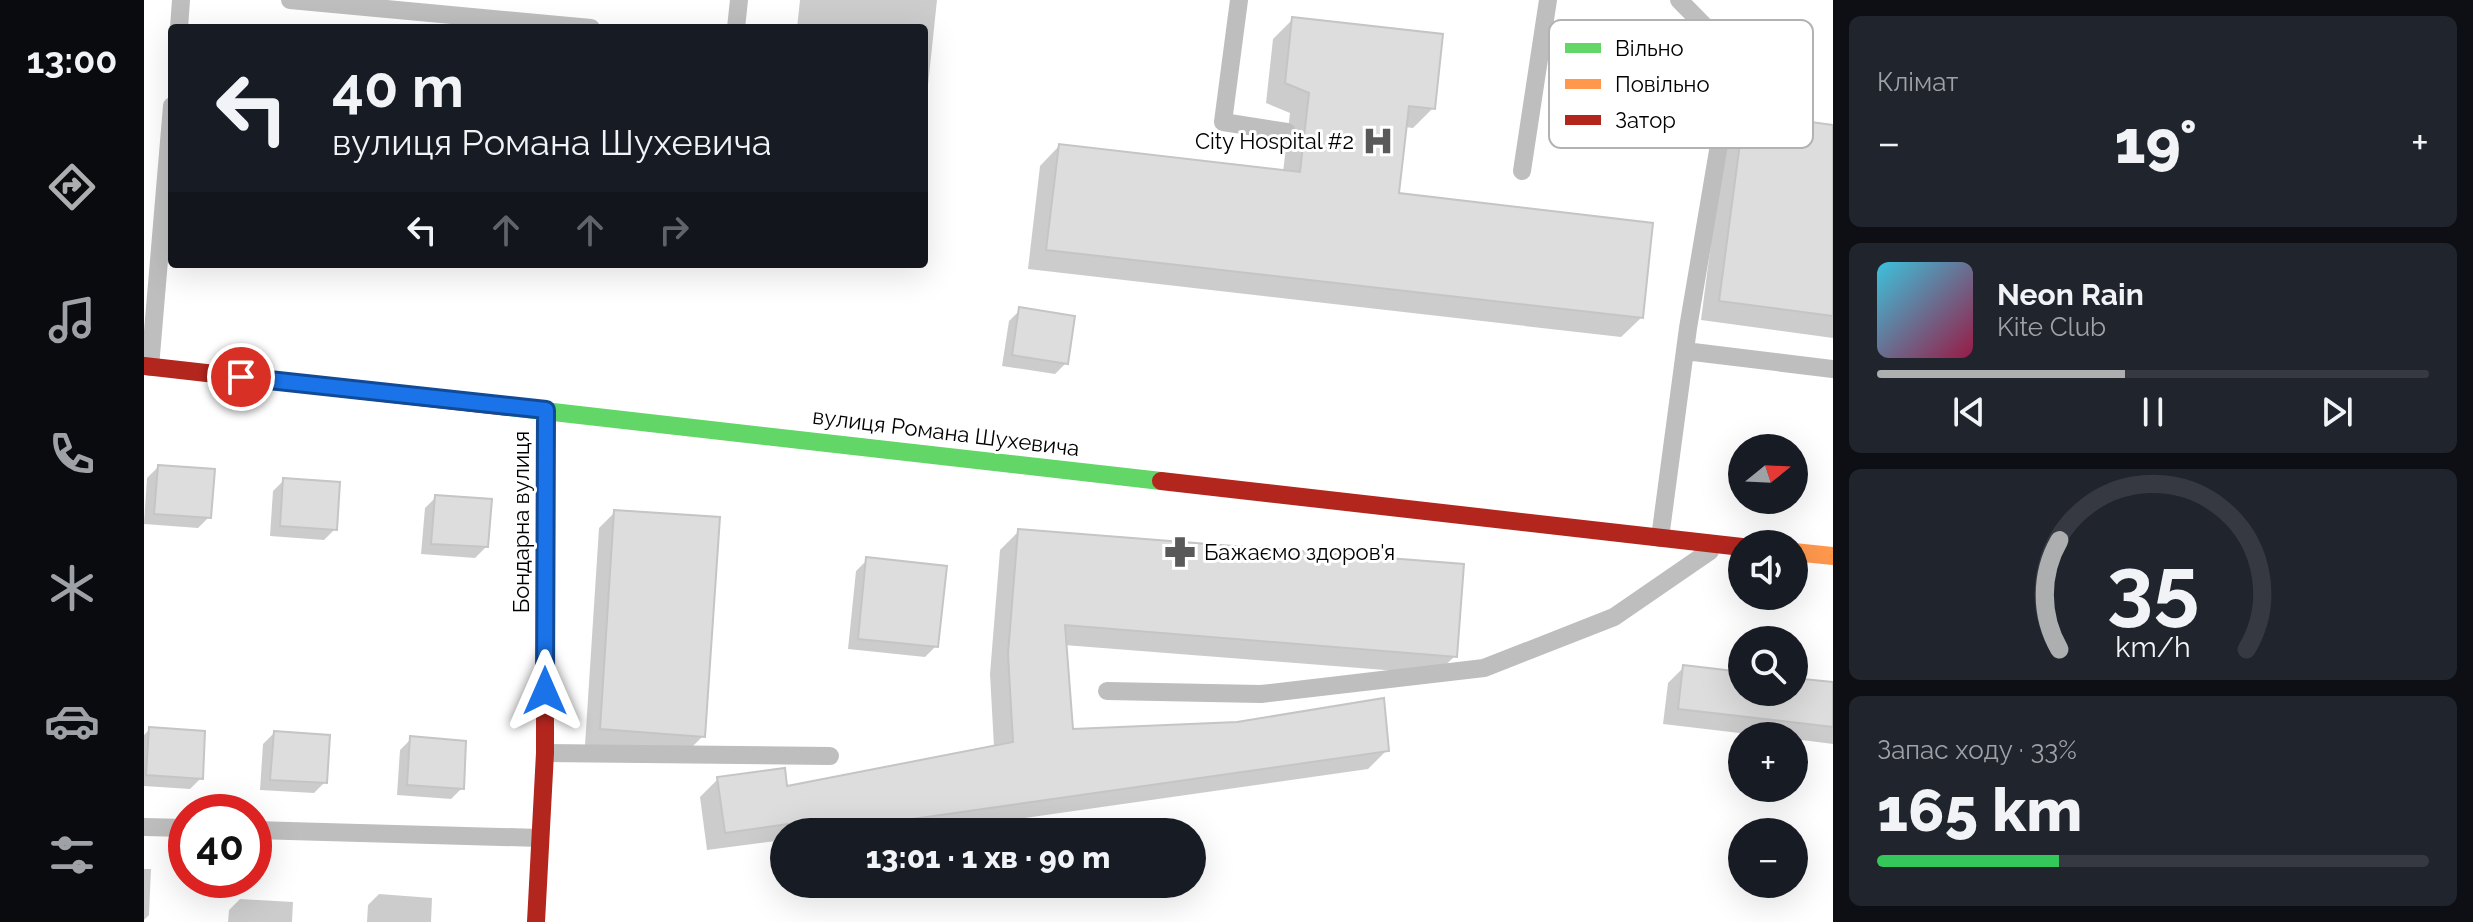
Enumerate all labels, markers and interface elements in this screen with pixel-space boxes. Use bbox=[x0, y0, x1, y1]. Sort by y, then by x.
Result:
legend bbox=[1549, 20, 1813, 148]
text: Вільно bbox=[1615, 35, 1684, 61]
text: 13:00 bbox=[27, 39, 117, 81]
text: 40 m bbox=[332, 54, 464, 120]
icon: left bbox=[200, 56, 304, 160]
text: Клімат bbox=[1877, 67, 1959, 97]
text: Повільно bbox=[1615, 71, 1710, 97]
text: Затор bbox=[1615, 107, 1676, 133]
text: 19° bbox=[2115, 107, 2197, 177]
text: − bbox=[1877, 117, 1901, 168]
text: + bbox=[2411, 117, 2429, 168]
text: вулиця Романа Шухевича bbox=[332, 121, 772, 163]
hospital icon: City Hospital #2 bbox=[1361, 124, 1395, 158]
place label: City Hospital #2 bbox=[1195, 128, 1354, 154]
icon: directions bbox=[44, 159, 100, 215]
icon: left bbox=[400, 208, 444, 252]
icon: ahead bbox=[484, 208, 528, 252]
icon: ahead bbox=[568, 208, 612, 252]
icon: right bbox=[652, 208, 696, 252]
text: Neon Rain bbox=[1997, 277, 2144, 312]
icon: music bbox=[44, 292, 100, 348]
text: Kite Club bbox=[1997, 312, 2106, 342]
pin bbox=[207, 343, 275, 411]
icon: arrive bbox=[219, 355, 263, 399]
icon: previous bbox=[1947, 390, 1991, 434]
icon: pause bbox=[2131, 390, 2175, 434]
icon: next bbox=[2315, 390, 2359, 434]
street label: вулиця Романа Шухевича bbox=[811, 403, 1081, 461]
icon: phone bbox=[44, 426, 100, 482]
street label: Бондарна вулиця bbox=[508, 431, 534, 613]
north arrow bbox=[1728, 434, 1808, 514]
map controls bbox=[1728, 434, 1808, 898]
button: sound bbox=[1728, 530, 1808, 610]
pharmacy icon: Бажаємо здоров'я bbox=[1163, 535, 1197, 569]
text: 35 bbox=[2107, 538, 2199, 635]
place label: Бажаємо здоров'я bbox=[1204, 539, 1395, 565]
icon: climate bbox=[44, 560, 100, 616]
button: search bbox=[1728, 626, 1808, 706]
text: km/h bbox=[2115, 630, 2191, 664]
position arrow bbox=[503, 649, 587, 733]
icon: car bbox=[44, 693, 100, 749]
button: + bbox=[1728, 722, 1808, 802]
text: Запас ходу · 33% bbox=[1877, 735, 2077, 765]
text: 165 km bbox=[1877, 775, 2082, 845]
speed limit sign: 40 bbox=[168, 794, 272, 898]
button: − bbox=[1728, 818, 1808, 898]
icon: filters bbox=[44, 827, 100, 883]
text: 13:01 · 1 хв · 90 m bbox=[866, 840, 1110, 875]

